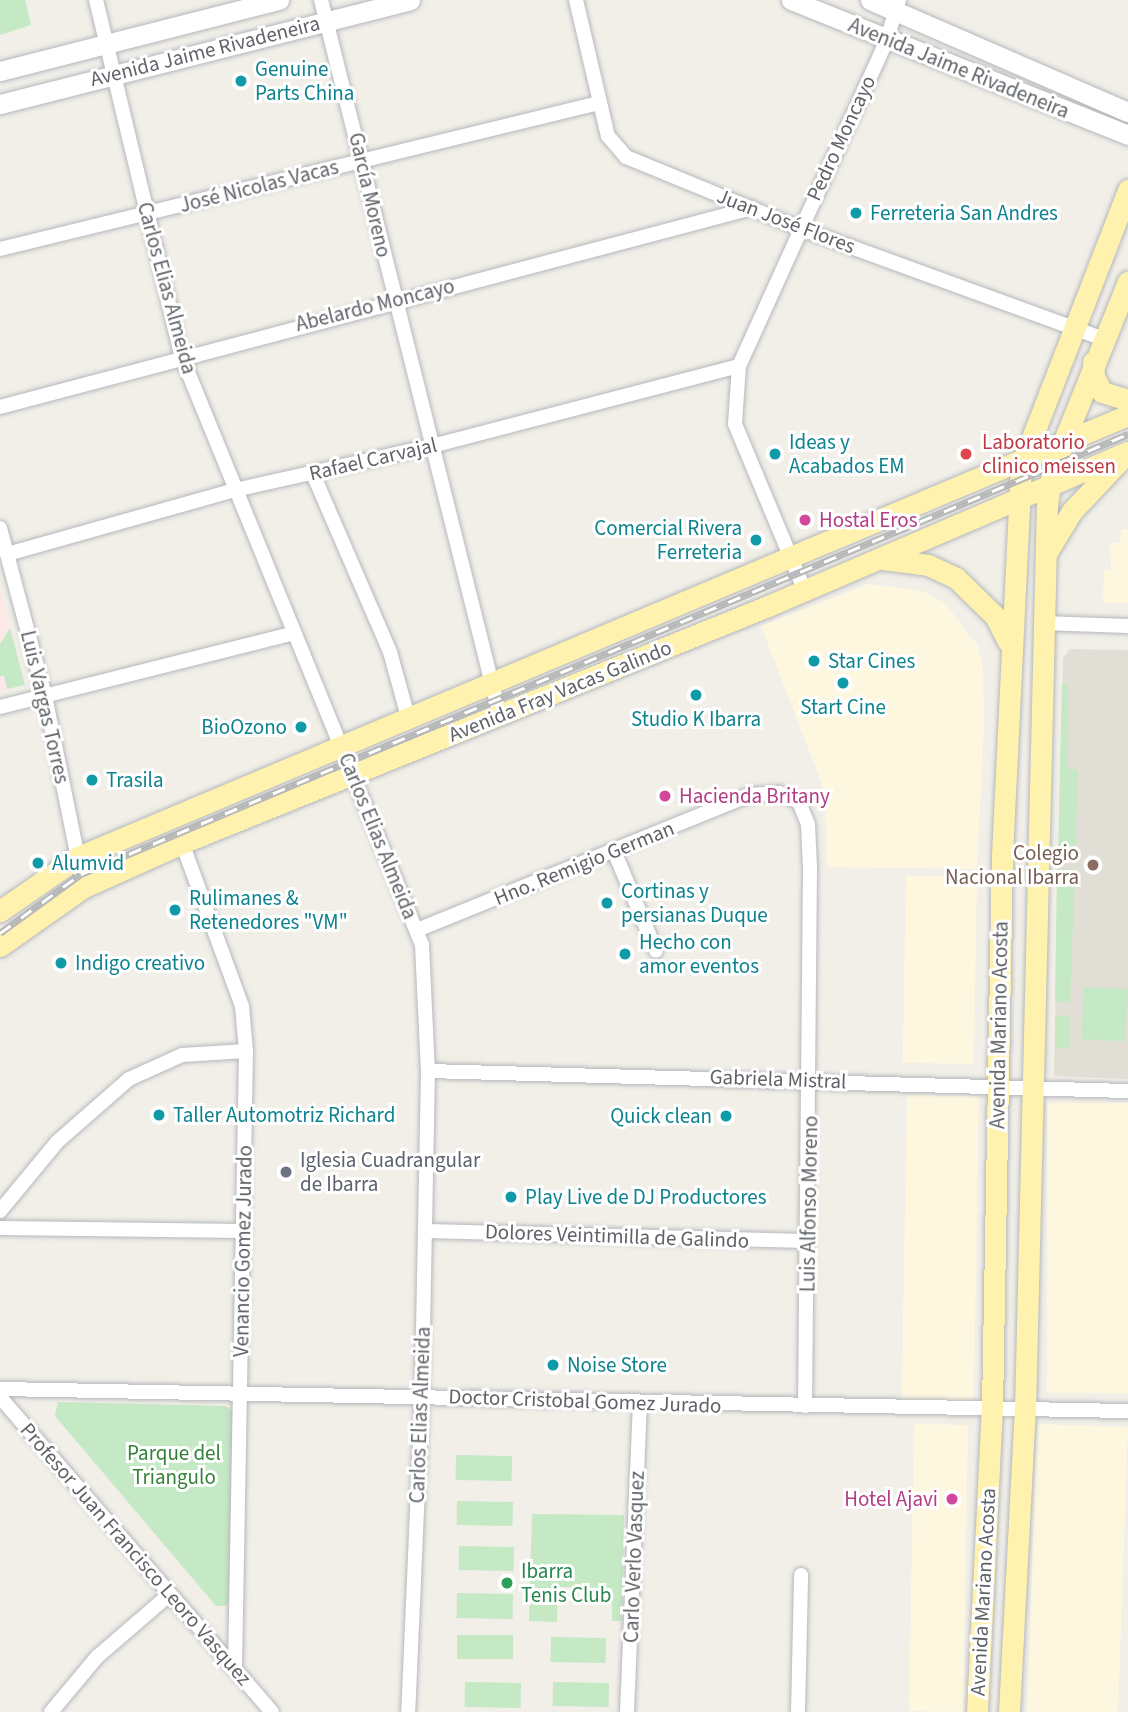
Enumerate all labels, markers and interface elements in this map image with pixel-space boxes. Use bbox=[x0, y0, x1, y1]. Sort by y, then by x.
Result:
street label: Avenida Jaime Rivadeneira bbox=[87, 10, 323, 92]
street label: Avenida Jaime Rivadeneira bbox=[845, 12, 1073, 124]
place label: Genuine Parts China bbox=[255, 56, 354, 106]
street label: Pedro Moncayo bbox=[801, 71, 881, 205]
marker: Genuine Parts China bbox=[233, 73, 249, 89]
street label: García Moreno bbox=[343, 130, 397, 260]
street label: José Nicolas Vacas bbox=[177, 154, 341, 218]
street label: Juan José Flores bbox=[713, 183, 859, 259]
street label: Carlos Elias Almeida bbox=[132, 199, 202, 377]
place label: Ferreteria San Andres bbox=[870, 200, 1058, 226]
marker: Ferreteria San Andres bbox=[848, 205, 864, 221]
street label: Abelardo Moncayo bbox=[293, 273, 457, 337]
place label: Ideas y Acabados EM bbox=[789, 429, 905, 479]
place label: Laboratorio clinico meissen bbox=[982, 429, 1116, 479]
street label: Rafael Carvajal bbox=[307, 432, 439, 486]
marker: Laboratorio clinico meissen bbox=[956, 444, 976, 464]
marker: Ideas y Acabados EM bbox=[767, 446, 783, 462]
place label: Hostal Eros bbox=[819, 507, 917, 533]
marker: Hostal Eros bbox=[797, 512, 813, 528]
place label: Comercial Rivera Ferreteria bbox=[594, 515, 742, 565]
marker: Comercial Rivera Ferreteria bbox=[748, 532, 764, 548]
street label: Luis Vargas Torres bbox=[15, 628, 75, 786]
street label: Avenida Fray Vacas Galindo bbox=[445, 635, 675, 747]
place label: Star Cines bbox=[828, 648, 915, 674]
marker: Star Cines bbox=[806, 653, 822, 669]
marker: Start Cine bbox=[835, 675, 851, 691]
marker: Studio K Ibarra bbox=[688, 687, 704, 703]
place label: Start Cine bbox=[800, 694, 886, 720]
place label: Studio K Ibarra bbox=[631, 706, 761, 732]
place label: BioOzono bbox=[201, 714, 287, 740]
marker: BioOzono bbox=[293, 719, 309, 735]
street label: Carlos Elias Almeida bbox=[333, 749, 423, 923]
place label: Trasila bbox=[106, 767, 164, 793]
marker: Trasila bbox=[84, 772, 100, 788]
place label: Hacienda Britany bbox=[679, 783, 830, 809]
marker: Hacienda Britany bbox=[657, 788, 673, 804]
street label: Hno. Remigio German bbox=[490, 815, 678, 911]
place label: Colegio Nacional Ibarra bbox=[945, 840, 1079, 890]
place label: Alumvid bbox=[52, 850, 124, 876]
marker: Alumvid bbox=[30, 855, 46, 871]
marker: Colegio Nacional Ibarra bbox=[1085, 857, 1101, 873]
place label: Cortinas y persianas Duque bbox=[621, 878, 768, 928]
place label: Rulimanes & Retenedores "VM" bbox=[189, 885, 348, 935]
marker: Cortinas y persianas Duque bbox=[599, 895, 615, 911]
marker: Rulimanes & Retenedores "VM" bbox=[167, 902, 183, 918]
street label: Avenida Mariano Acosta bbox=[985, 921, 1013, 1129]
place label: Hecho con amor eventos bbox=[639, 929, 759, 979]
marker: Hecho con amor eventos bbox=[617, 946, 633, 962]
place label: Indigo creativo bbox=[75, 950, 205, 976]
marker: Indigo creativo bbox=[53, 955, 69, 971]
street label: Gabriela Mistral bbox=[709, 1064, 847, 1094]
place label: Taller Automotriz Richard bbox=[173, 1102, 395, 1128]
place label: Quick clean bbox=[610, 1103, 712, 1129]
marker: Taller Automotriz Richard bbox=[151, 1107, 167, 1123]
marker: Quick clean bbox=[718, 1108, 734, 1124]
street label: Luis Alfonso Moreno bbox=[795, 1116, 823, 1292]
street label: Venancio Gomez Jurado bbox=[229, 1145, 257, 1357]
place label: Iglesia Cuadrangular de Ibarra bbox=[300, 1147, 480, 1197]
marker: Iglesia Cuadrangular de Ibarra bbox=[278, 1164, 294, 1180]
place label: Play Live de DJ Productores bbox=[525, 1184, 766, 1210]
marker: Play Live de DJ Productores bbox=[503, 1189, 519, 1205]
street label: Dolores Veintimilla de Galindo bbox=[484, 1219, 750, 1253]
street label: Carlos Elias Almeida bbox=[404, 1326, 436, 1504]
place label: Noise Store bbox=[567, 1352, 667, 1378]
marker: Noise Store bbox=[545, 1357, 561, 1373]
street label: Doctor Cristobal Gomez Jurado bbox=[448, 1384, 722, 1418]
street label: Profesor Juan Francisco Leoro Vasquez bbox=[15, 1418, 257, 1690]
park label: Parque del Triangulo bbox=[127, 1440, 221, 1490]
street label: Carlo Verlo Vasquez bbox=[618, 1471, 650, 1643]
place label: Hotel Ajavi bbox=[844, 1486, 938, 1512]
street label: Avenida Mariano Acosta bbox=[965, 1488, 1001, 1696]
marker: Hotel Ajavi bbox=[944, 1491, 960, 1507]
place label: Ibarra Tenis Club bbox=[521, 1558, 611, 1608]
marker: Ibarra Tenis Club bbox=[499, 1575, 515, 1591]

